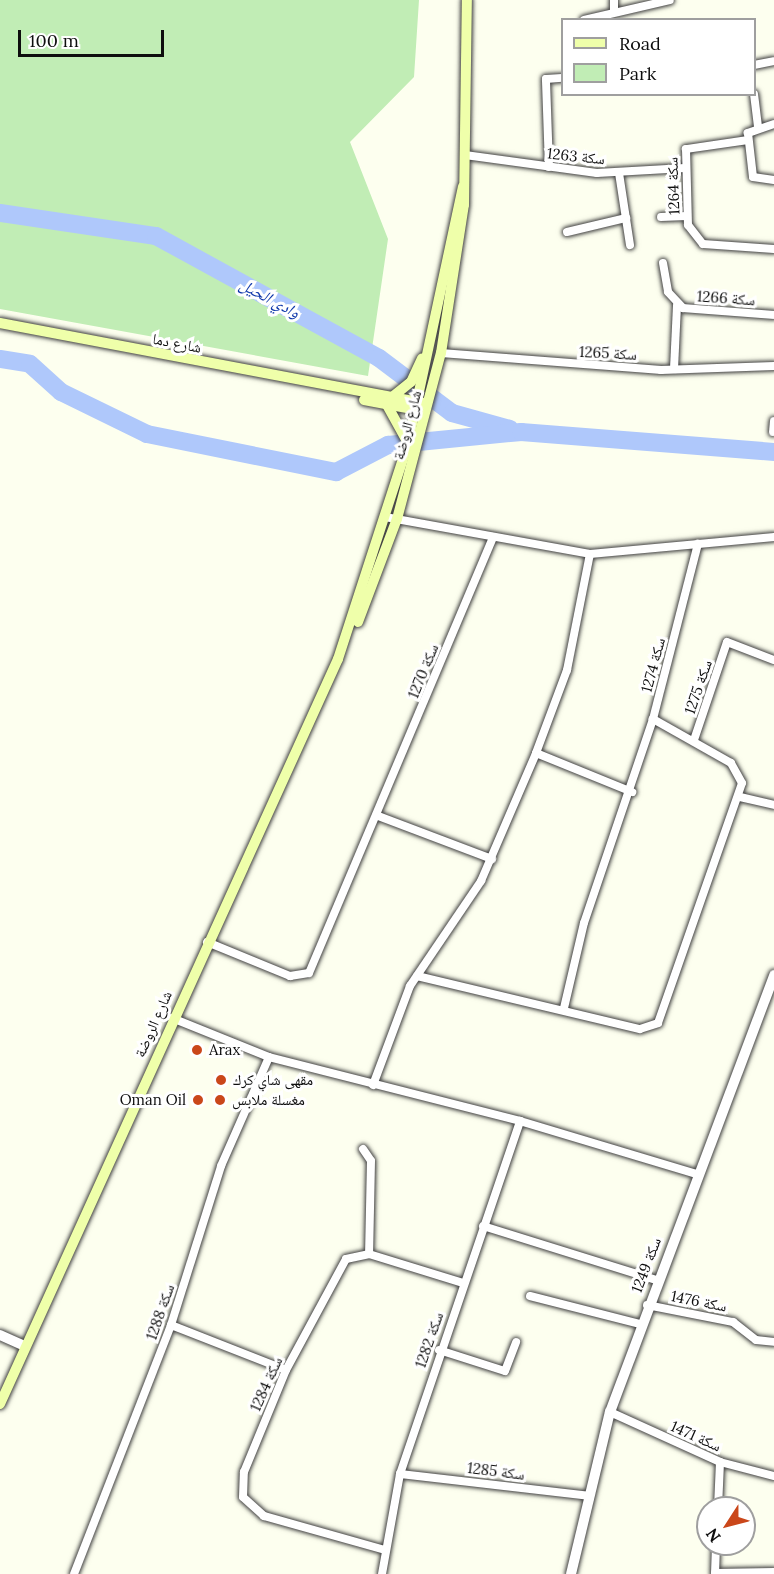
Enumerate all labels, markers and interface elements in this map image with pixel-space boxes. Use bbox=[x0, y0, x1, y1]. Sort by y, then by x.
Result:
scale bar bbox=[21, 18, 166, 56]
legend bbox=[561, 18, 756, 96]
text: 100 m bbox=[29, 29, 79, 52]
text: Road bbox=[619, 32, 661, 55]
text: Park bbox=[619, 62, 656, 85]
street label: سكة 1263 bbox=[546, 144, 606, 168]
street label: سكة 1264 bbox=[663, 157, 683, 215]
water label: وادي الحيل bbox=[237, 274, 303, 322]
street label: سكة 1266 bbox=[696, 287, 756, 309]
street label: شارع دما bbox=[151, 329, 203, 357]
street label: سكة 1265 bbox=[579, 342, 637, 364]
street label: شارع الروضة bbox=[389, 388, 425, 462]
street label: سكة 1274 bbox=[637, 636, 669, 694]
street label: سكة 1270 bbox=[404, 641, 442, 701]
street label: سكة 1275 bbox=[680, 658, 716, 716]
street label: شارع الروضة bbox=[130, 988, 176, 1060]
place label: Arax bbox=[209, 1041, 240, 1059]
marker: Arax bbox=[190, 1043, 204, 1057]
place label: مقهى شاي كرك bbox=[233, 1071, 313, 1089]
marker: مقهى شاي كرك bbox=[214, 1073, 228, 1087]
place label: Oman Oil bbox=[120, 1091, 186, 1109]
place label: مغسلة ملابس bbox=[232, 1091, 305, 1109]
marker: Oman Oil bbox=[191, 1093, 205, 1107]
marker: مغسلة ملابس bbox=[213, 1093, 227, 1107]
street label: سكة 1249 bbox=[627, 1235, 665, 1295]
street label: سكة 1288 bbox=[142, 1282, 178, 1342]
street label: سكة 1476 bbox=[669, 1287, 729, 1315]
street label: سكة 1282 bbox=[411, 1310, 447, 1370]
street label: سكة 1284 bbox=[246, 1354, 286, 1414]
street label: سكة 1471 bbox=[668, 1417, 724, 1455]
street label: سكة 1285 bbox=[466, 1459, 526, 1483]
north arrow bbox=[696, 1496, 756, 1556]
text: N bbox=[701, 1525, 725, 1546]

